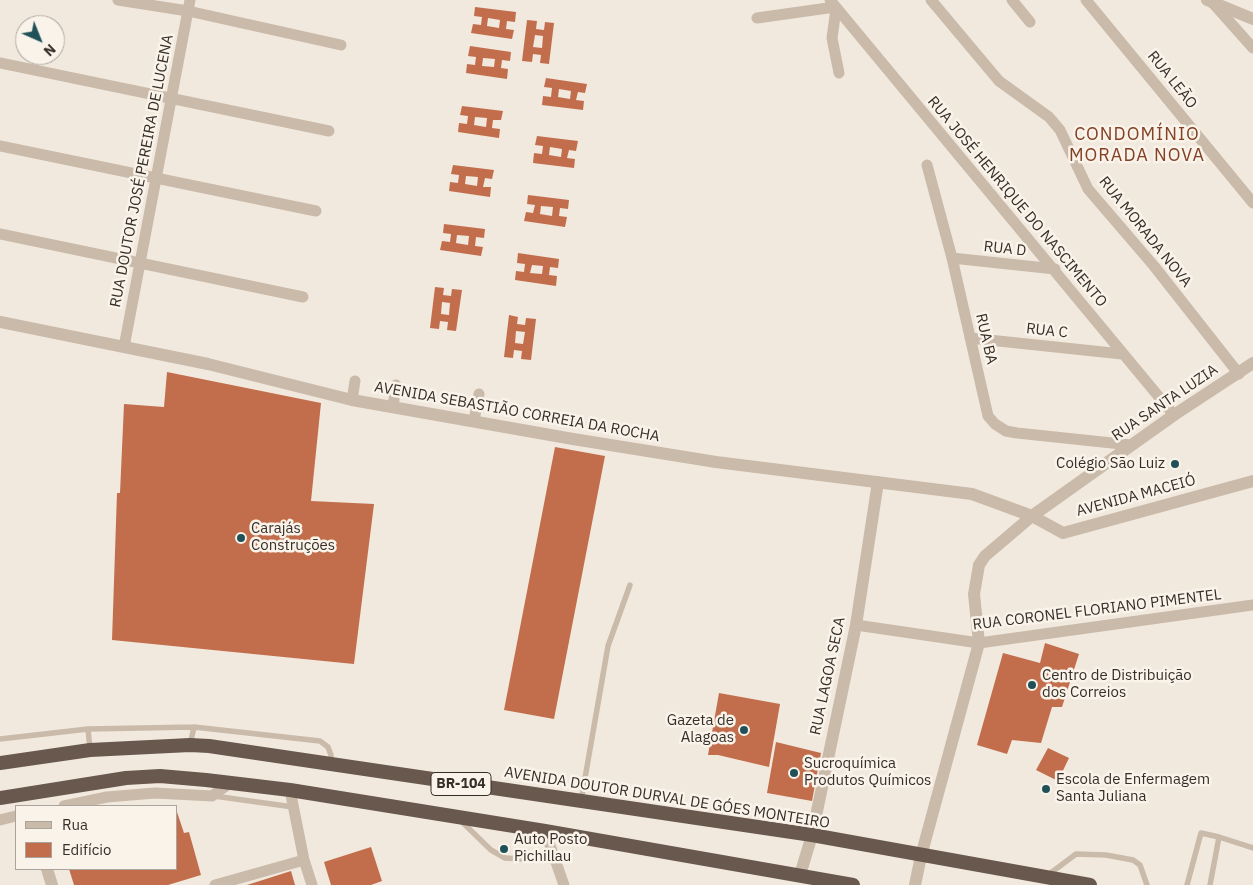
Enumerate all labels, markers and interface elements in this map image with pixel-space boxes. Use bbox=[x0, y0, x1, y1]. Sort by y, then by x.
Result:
north arrow bbox=[15, 15, 65, 65]
street label: RUA DOUTOR JOSÉ PEREIRA DE LUCENA bbox=[107, 33, 177, 309]
text: N bbox=[40, 40, 60, 60]
street label: RUA LEÃO bbox=[1143, 48, 1201, 112]
street label: RUA JOSÉ HENRIQUE DO NASCIMENTO bbox=[924, 93, 1110, 311]
district label: CONDOMÍNIO MORADA NOVA bbox=[1068, 124, 1206, 166]
street label: RUA MORADA NOVA bbox=[1095, 173, 1195, 291]
street label: RUA D bbox=[983, 238, 1027, 260]
street label: RUA BA bbox=[971, 312, 1001, 366]
street label: RUA C bbox=[1025, 320, 1069, 342]
street label: RUA SANTA LUZIA bbox=[1109, 361, 1221, 445]
street label: AVENIDA SEBASTIÃO CORREIA DA ROCHA bbox=[373, 378, 661, 446]
place label: Colégio São Luiz bbox=[1056, 455, 1165, 473]
marker: Colégio São Luiz bbox=[1169, 458, 1181, 470]
street label: AVENIDA MACEIÓ bbox=[1074, 471, 1198, 521]
place label: Carajás Construções bbox=[251, 520, 335, 555]
marker: Carajás Construções bbox=[235, 532, 247, 544]
street label: RUA CORONEL FLORIANO PIMENTEL bbox=[972, 586, 1222, 634]
street label: RUA LAGOA SECA bbox=[807, 615, 849, 737]
place label: Centro de Distribuição dos Correios bbox=[1042, 667, 1192, 702]
marker: Centro de Distribuição dos Correios bbox=[1026, 679, 1038, 691]
place label: Gazeta de Alagoas bbox=[667, 712, 734, 747]
marker: Gazeta de Alagoas bbox=[738, 724, 750, 736]
place label: Sucroquímica Produtos Químicos bbox=[804, 755, 931, 790]
street label: AVENIDA DOUTOR DURVAL DE GÓES MONTEIRO bbox=[503, 763, 831, 833]
marker: Sucroquímica Produtos Químicos bbox=[788, 767, 800, 779]
place label: Escola de Enfermagem Santa Juliana bbox=[1056, 771, 1210, 806]
road number: BR-104 bbox=[431, 772, 491, 796]
marker: Escola de Enfermagem Santa Juliana bbox=[1040, 783, 1052, 795]
legend bbox=[15, 805, 178, 870]
text: Rua bbox=[62, 815, 88, 834]
place label: Auto Posto Pichillau bbox=[514, 831, 587, 866]
text: Edifício bbox=[62, 840, 111, 859]
marker: Auto Posto Pichillau bbox=[498, 843, 510, 855]

